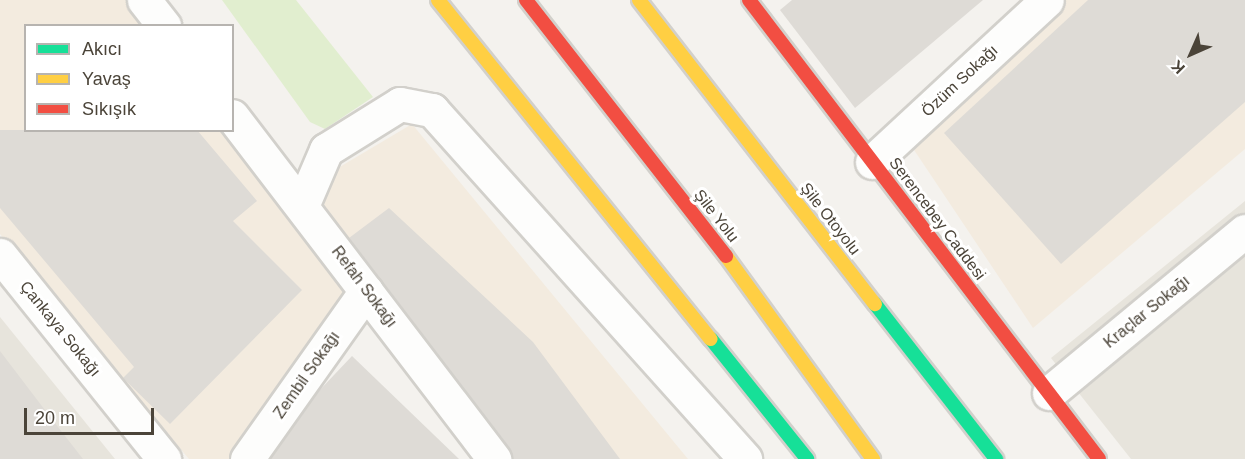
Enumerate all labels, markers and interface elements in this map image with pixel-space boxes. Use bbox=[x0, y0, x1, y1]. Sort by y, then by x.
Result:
legend bbox=[24, 24, 234, 132]
north arrow bbox=[1161, 24, 1221, 84]
text: Akıcı bbox=[82, 39, 122, 59]
street label: Özüm Sokağı bbox=[918, 41, 1002, 121]
text: K bbox=[1168, 57, 1188, 77]
text: Yavaş bbox=[82, 69, 131, 89]
text: Sıkışık bbox=[82, 99, 136, 119]
street label: Serencebey Caddesi bbox=[885, 154, 989, 284]
street label: Şile Otoyolu bbox=[796, 179, 864, 259]
street label: Şile Yolu bbox=[689, 186, 743, 246]
street label: Refah Sokağı bbox=[327, 243, 401, 331]
street label: Kraçlar Sokağı bbox=[1100, 272, 1194, 352]
street label: Çankaya Sokağı bbox=[16, 277, 104, 381]
street label: Zembil Sokağı bbox=[270, 328, 344, 422]
scale bar bbox=[27, 396, 158, 434]
text: 20 m bbox=[35, 408, 75, 428]

